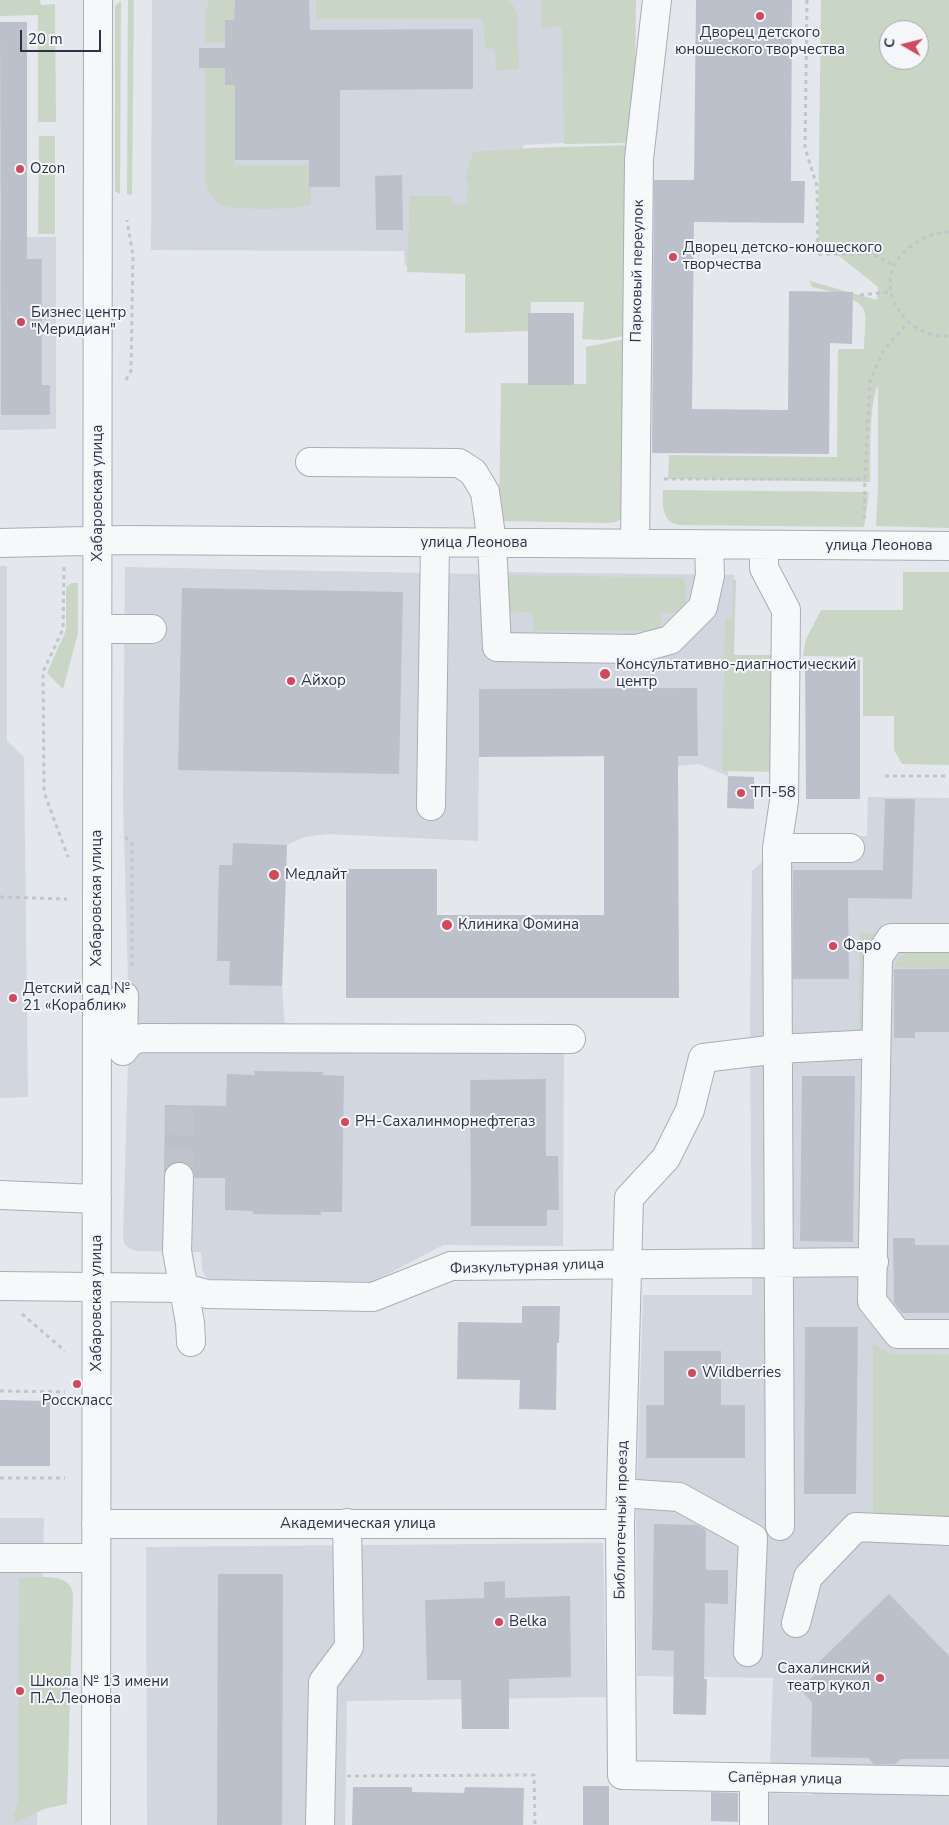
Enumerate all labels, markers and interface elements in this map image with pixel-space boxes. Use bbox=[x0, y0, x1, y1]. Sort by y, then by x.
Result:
marker: Дворец детского юношеского творчества bbox=[754, 10, 766, 22]
scale bar bbox=[22, 20, 104, 52]
north arrow bbox=[879, 20, 929, 70]
place label: Дворец детского юношеского творчества bbox=[675, 24, 845, 59]
text: 20 m bbox=[28, 29, 63, 49]
text: С bbox=[880, 37, 900, 49]
place label: Ozon bbox=[30, 160, 65, 178]
marker: Ozon bbox=[14, 163, 26, 175]
street label: Парковый переулок bbox=[628, 200, 648, 342]
place label: Дворец детско-юношеского творчества bbox=[683, 239, 882, 274]
marker: Дворец детско-юношеского творчества bbox=[667, 251, 679, 263]
place label: Бизнес центр "Меридиан" bbox=[31, 304, 126, 339]
marker: Бизнес центр "Меридиан" bbox=[15, 316, 27, 328]
street label: Хабаровская улица bbox=[89, 425, 107, 561]
street label: улица Леонова bbox=[420, 534, 528, 552]
street label: улица Леонова bbox=[825, 537, 933, 555]
place label: Консультативно-диагностический центр bbox=[616, 656, 856, 691]
marker: Консультативно-диагностический центр bbox=[598, 667, 612, 681]
place label: Айхор bbox=[301, 672, 346, 690]
marker: Айхор bbox=[285, 675, 297, 687]
place label: ТП-58 bbox=[751, 784, 796, 802]
marker: ТП-58 bbox=[735, 787, 747, 799]
street label: Хабаровская улица bbox=[88, 830, 106, 966]
place label: Медлайт bbox=[285, 866, 347, 884]
marker: Медлайт bbox=[267, 868, 281, 882]
place label: Клиника Фомина bbox=[458, 916, 579, 934]
marker: Клиника Фомина bbox=[440, 918, 454, 932]
place label: Фаро bbox=[843, 937, 881, 955]
marker: Фаро bbox=[827, 940, 839, 952]
place label: Детский сад № 21 «Кораблик» bbox=[23, 980, 130, 1015]
marker: Детский сад № 21 «Кораблик» bbox=[7, 992, 19, 1004]
place label: РН-Сахалинморнефтегаз bbox=[355, 1113, 535, 1131]
marker: РН-Сахалинморнефтегаз bbox=[339, 1116, 351, 1128]
street label: Хабаровская улица bbox=[88, 1235, 106, 1371]
street label: Физкультурная улица bbox=[449, 1255, 605, 1279]
place label: Wildberries bbox=[702, 1364, 781, 1382]
marker: Wildberries bbox=[686, 1367, 698, 1379]
marker: Росскласс bbox=[71, 1378, 83, 1390]
place label: Росскласс bbox=[42, 1392, 112, 1410]
street label: Библиотечный проезд bbox=[612, 1440, 632, 1600]
street label: Академическая улица bbox=[280, 1515, 436, 1533]
place label: Belka bbox=[509, 1613, 547, 1631]
marker: Belka bbox=[493, 1616, 505, 1628]
place label: Сахалинский театр кукол bbox=[777, 1660, 870, 1695]
marker: Сахалинский театр кукол bbox=[874, 1672, 886, 1684]
place label: Школа № 13 имени П.А.Леонова bbox=[30, 1673, 169, 1708]
marker: Школа № 13 имени П.А.Леонова bbox=[14, 1685, 26, 1697]
street label: Сапёрная улица bbox=[728, 1769, 842, 1789]

